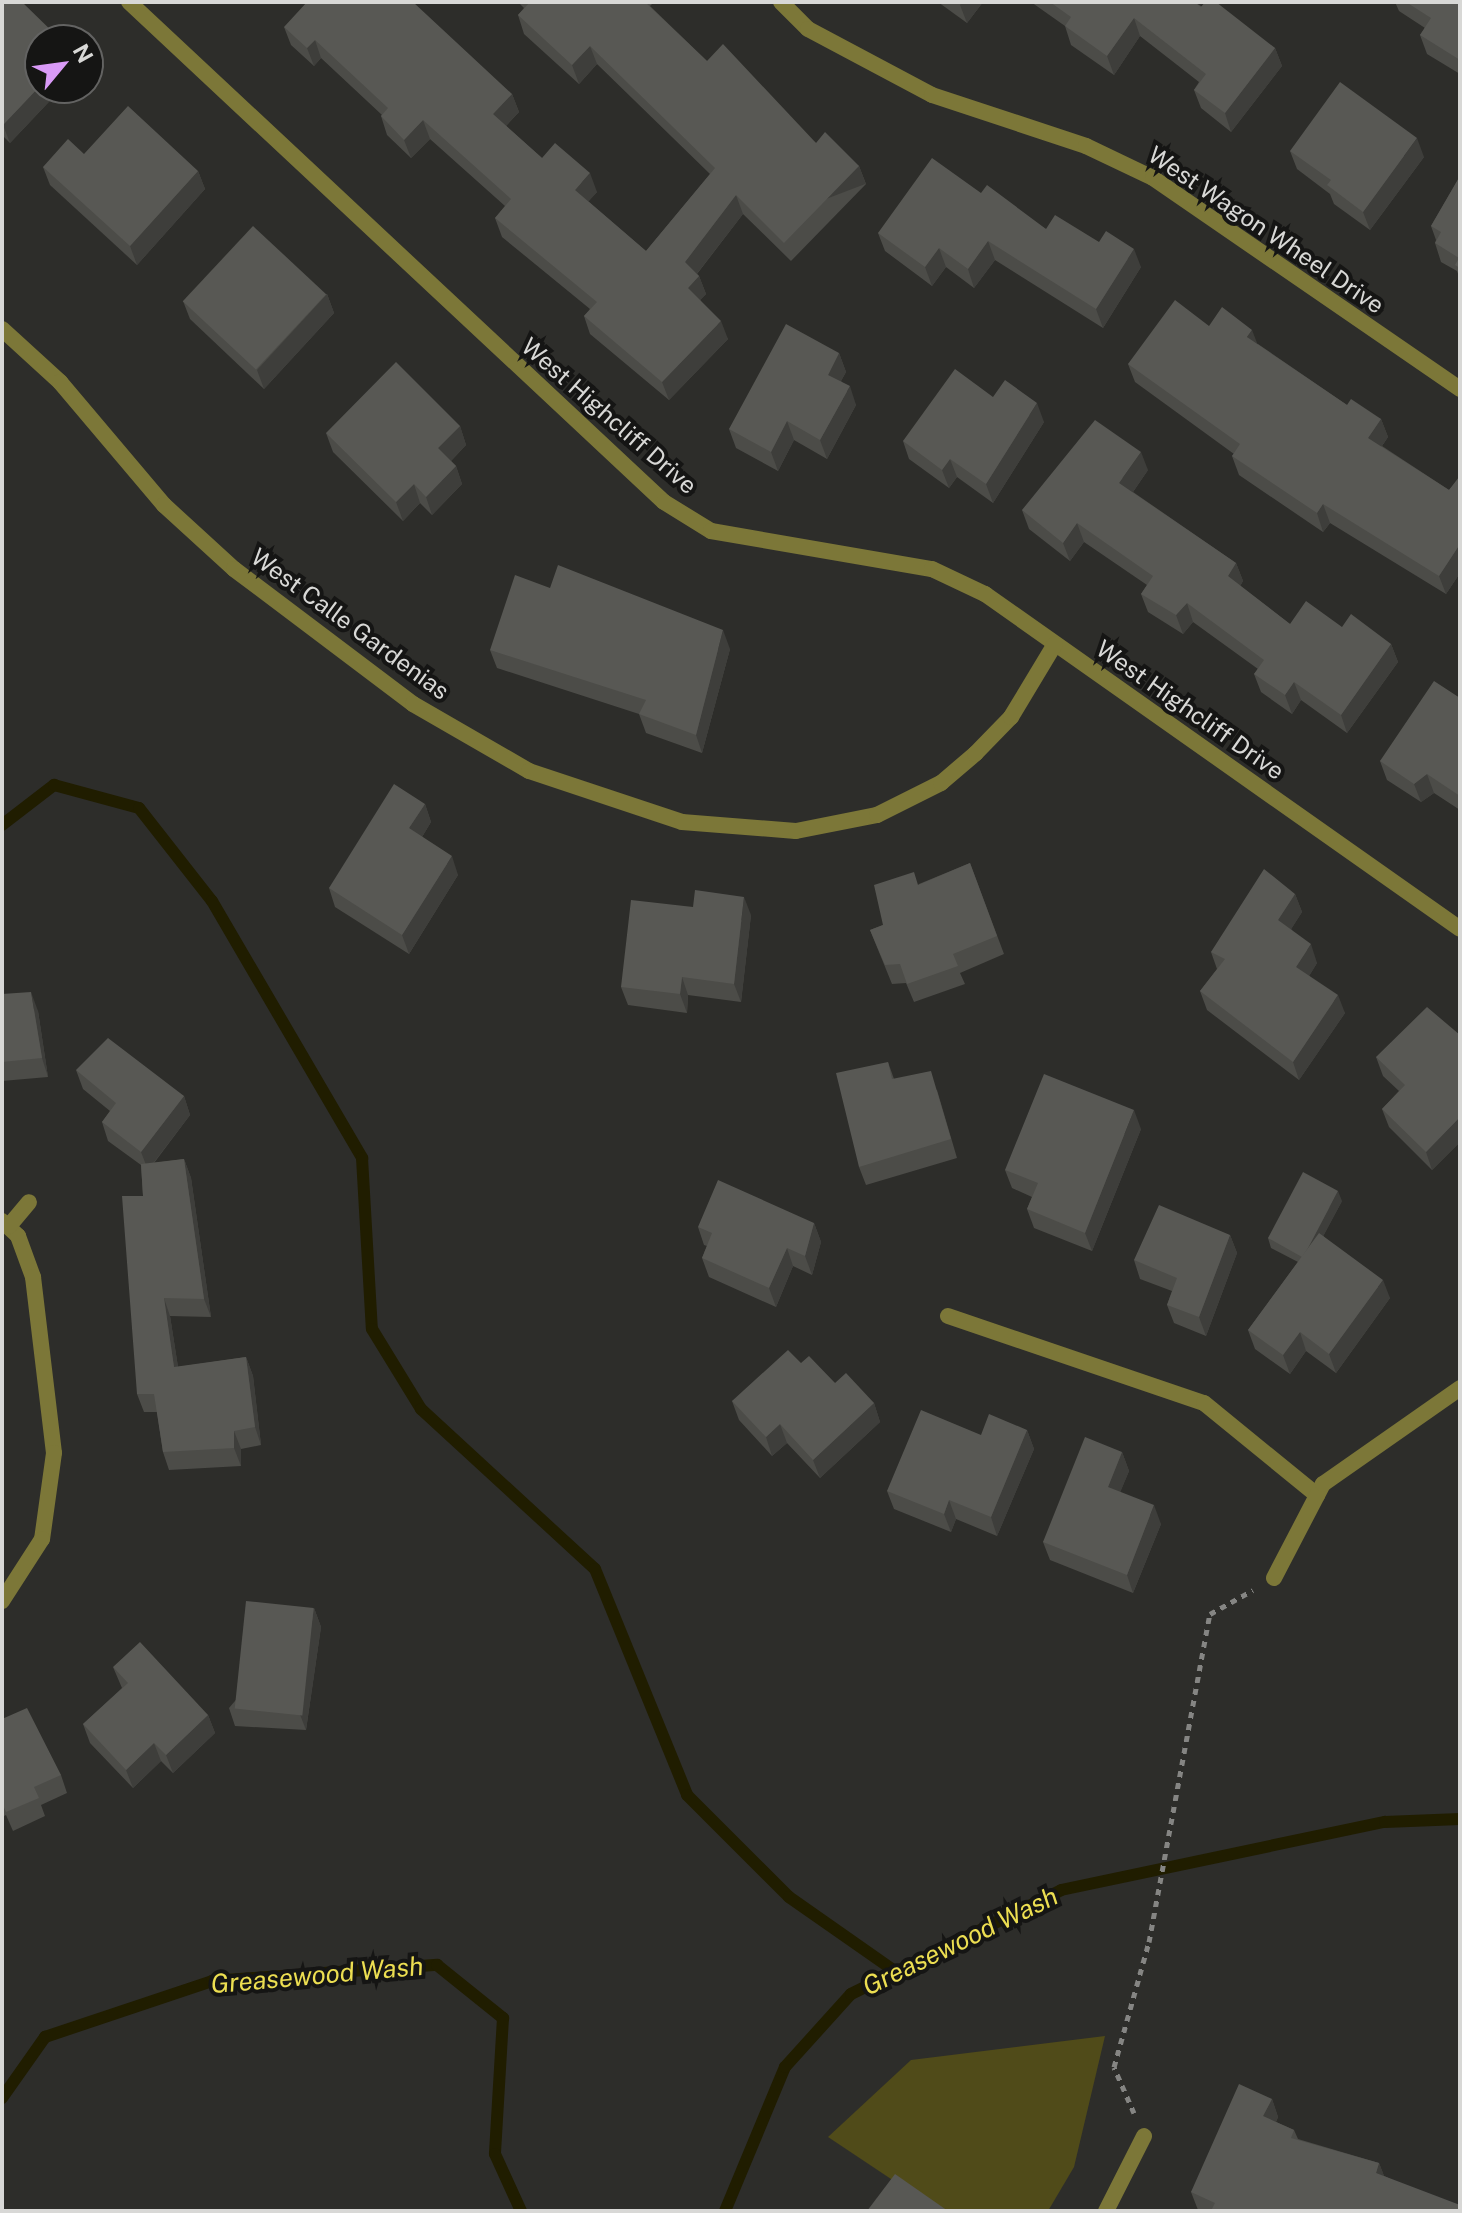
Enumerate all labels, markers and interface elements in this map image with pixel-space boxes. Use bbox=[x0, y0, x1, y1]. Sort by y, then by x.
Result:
north arrow bbox=[24, 24, 104, 104]
text: N bbox=[68, 40, 99, 67]
street label: West Wagon Wheel Drive bbox=[1142, 140, 1390, 320]
street label: West Highcliff Drive bbox=[515, 332, 703, 500]
street label: West Calle Gardenias bbox=[245, 542, 455, 706]
street label: West Highcliff Drive bbox=[1090, 634, 1290, 786]
water label: Greasewood Wash bbox=[857, 1880, 1063, 2002]
water label: Greasewood Wash bbox=[209, 1950, 425, 2000]

